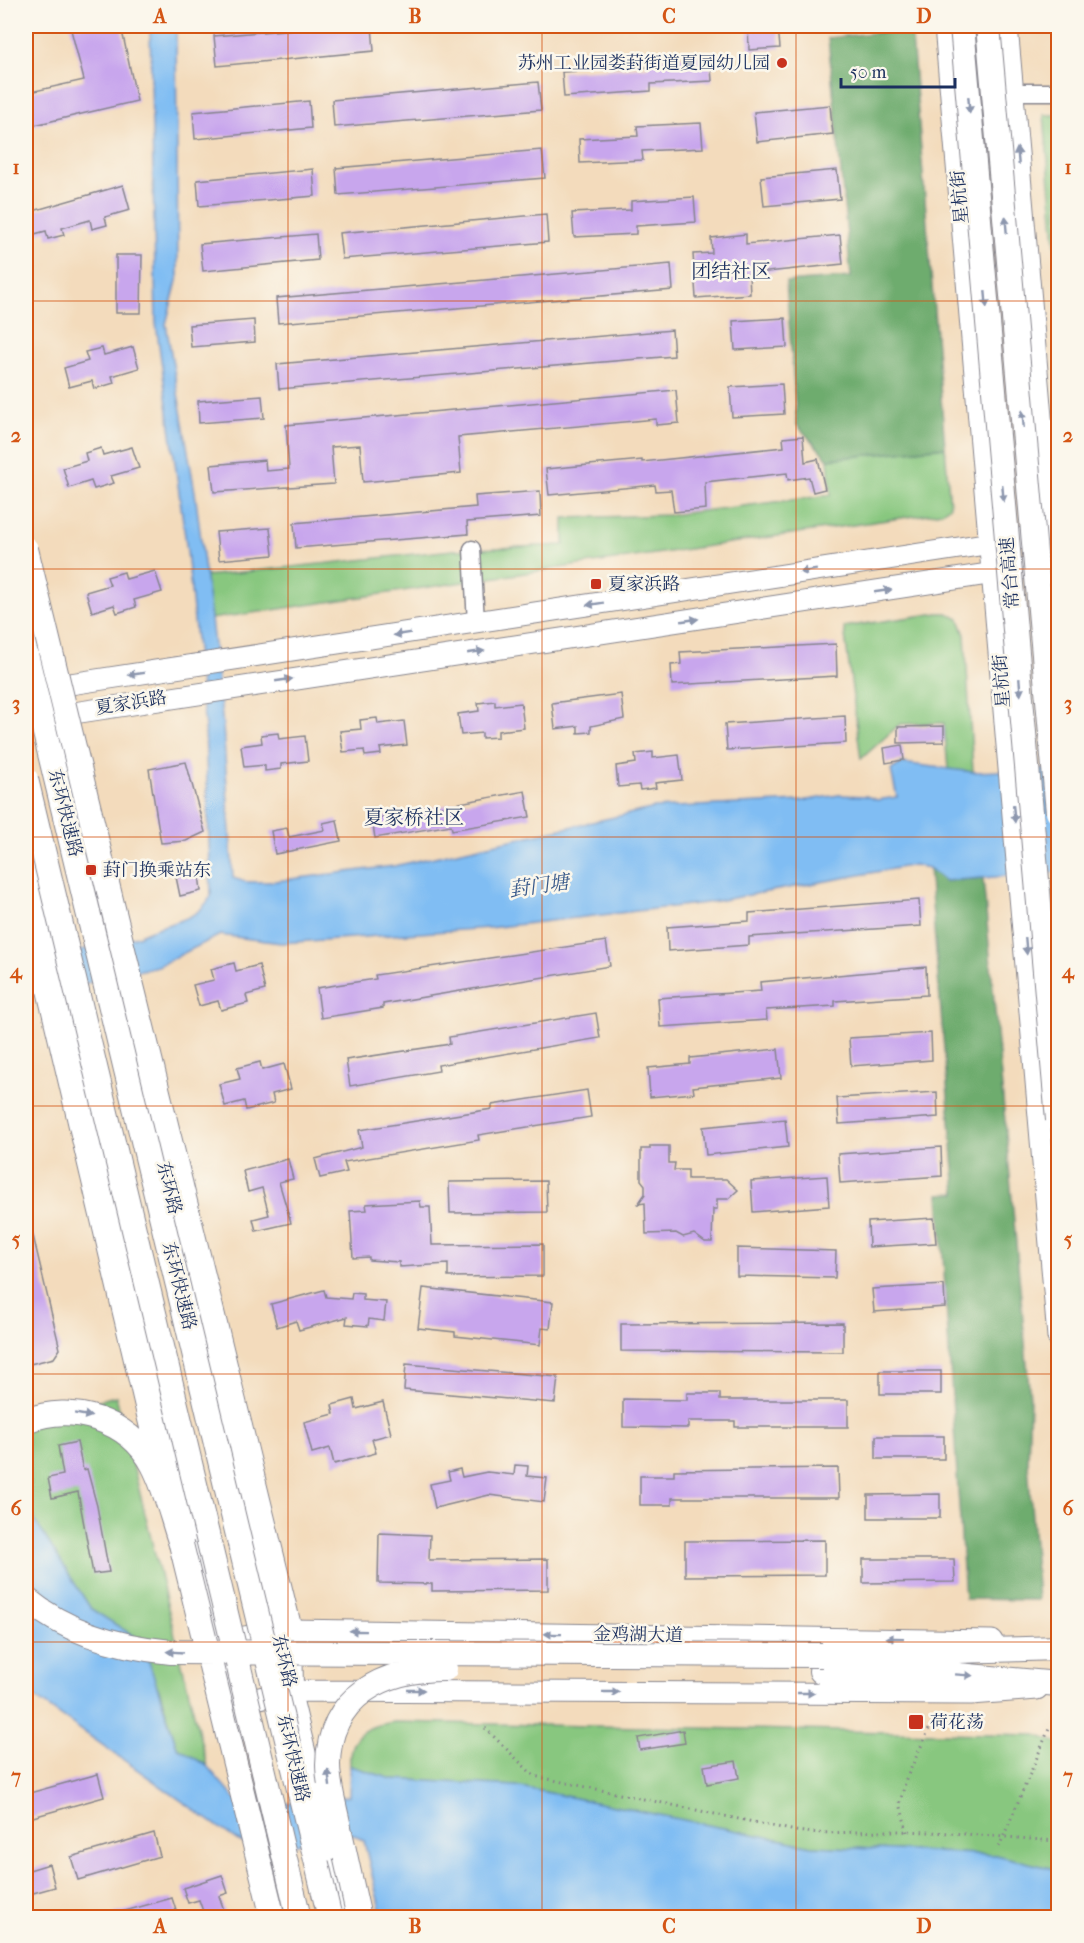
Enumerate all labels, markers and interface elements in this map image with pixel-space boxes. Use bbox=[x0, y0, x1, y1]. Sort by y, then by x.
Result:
text: A bbox=[152, 5, 168, 28]
text: B bbox=[408, 5, 422, 28]
text: C bbox=[662, 5, 676, 28]
text: D bbox=[916, 5, 932, 28]
scale bar bbox=[841, 51, 955, 89]
place label: 苏州工业园娄葑街道夏园幼儿园 bbox=[518, 53, 770, 74]
marker: 苏州工业园娄葑街道夏园幼儿园 bbox=[775, 56, 789, 70]
text: 50 m bbox=[850, 62, 887, 83]
one-way arrow bbox=[964, 95, 974, 114]
one-way arrow bbox=[1013, 147, 1023, 166]
text: 1 bbox=[12, 156, 20, 179]
text: 1 bbox=[1064, 156, 1072, 179]
street label: 星杭街 bbox=[947, 169, 973, 225]
one-way arrow bbox=[1001, 215, 1011, 234]
district label: 团结社区 bbox=[691, 260, 771, 283]
one-way arrow bbox=[981, 289, 991, 308]
one-way arrow bbox=[1019, 410, 1028, 429]
text: 2 bbox=[11, 424, 21, 447]
text: 2 bbox=[1063, 424, 1073, 447]
one-way arrow bbox=[998, 484, 1008, 503]
street label: 常台高速 bbox=[996, 536, 1024, 610]
one-way arrow bbox=[799, 567, 818, 576]
place label: 夏家浜路 bbox=[608, 574, 680, 595]
marker: 夏家浜路 bbox=[589, 577, 603, 591]
one-way arrow bbox=[874, 587, 893, 596]
one-way arrow bbox=[585, 600, 604, 609]
one-way arrow bbox=[681, 615, 700, 624]
one-way arrow bbox=[393, 630, 412, 639]
one-way arrow bbox=[467, 647, 486, 656]
street label: 星杭街 bbox=[990, 653, 1014, 709]
one-way arrow bbox=[126, 669, 145, 678]
one-way arrow bbox=[274, 675, 293, 684]
one-way arrow bbox=[1015, 678, 1025, 697]
street label: 夏家浜路 bbox=[94, 687, 168, 719]
text: 3 bbox=[12, 692, 20, 715]
text: 3 bbox=[1064, 692, 1072, 715]
street label: 东环快速路 bbox=[44, 767, 86, 859]
one-way arrow bbox=[1009, 805, 1019, 824]
district label: 夏家桥社区 bbox=[364, 806, 464, 829]
place label: 葑门换乘站东 bbox=[103, 860, 211, 881]
marker: 葑门换乘站东 bbox=[84, 863, 98, 877]
water label: 葑门塘 bbox=[508, 870, 573, 902]
one-way arrow bbox=[1021, 937, 1031, 956]
text: 4 bbox=[9, 960, 23, 984]
text: 4 bbox=[1061, 960, 1075, 984]
street label: 东环路 bbox=[152, 1159, 186, 1217]
text: 5 bbox=[12, 1228, 21, 1251]
text: 5 bbox=[1064, 1228, 1073, 1251]
street label: 东环快速路 bbox=[158, 1240, 200, 1332]
one-way arrow bbox=[73, 1411, 92, 1420]
text: 6 bbox=[11, 1497, 23, 1520]
text: 6 bbox=[1063, 1497, 1075, 1520]
street label: 金鸡湖大道 bbox=[593, 1624, 683, 1646]
one-way arrow bbox=[349, 1626, 368, 1636]
one-way arrow bbox=[544, 1629, 563, 1638]
street label: 东环路 bbox=[268, 1632, 300, 1690]
one-way arrow bbox=[886, 1633, 905, 1643]
one-way arrow bbox=[166, 1647, 185, 1656]
one-way arrow bbox=[954, 1671, 973, 1680]
one-way arrow bbox=[406, 1685, 425, 1695]
one-way arrow bbox=[601, 1687, 620, 1697]
one-way arrow bbox=[796, 1688, 815, 1698]
street label: 东环快速路 bbox=[273, 1712, 313, 1804]
place label: 荷花荡 bbox=[930, 1712, 984, 1733]
marker: 荷花荡 bbox=[907, 1713, 925, 1731]
text: 7 bbox=[10, 1765, 21, 1788]
text: 7 bbox=[1062, 1765, 1073, 1788]
one-way arrow bbox=[325, 1769, 334, 1788]
text: A bbox=[152, 1915, 168, 1938]
text: B bbox=[408, 1915, 422, 1938]
text: C bbox=[662, 1915, 676, 1938]
text: D bbox=[916, 1915, 932, 1938]

